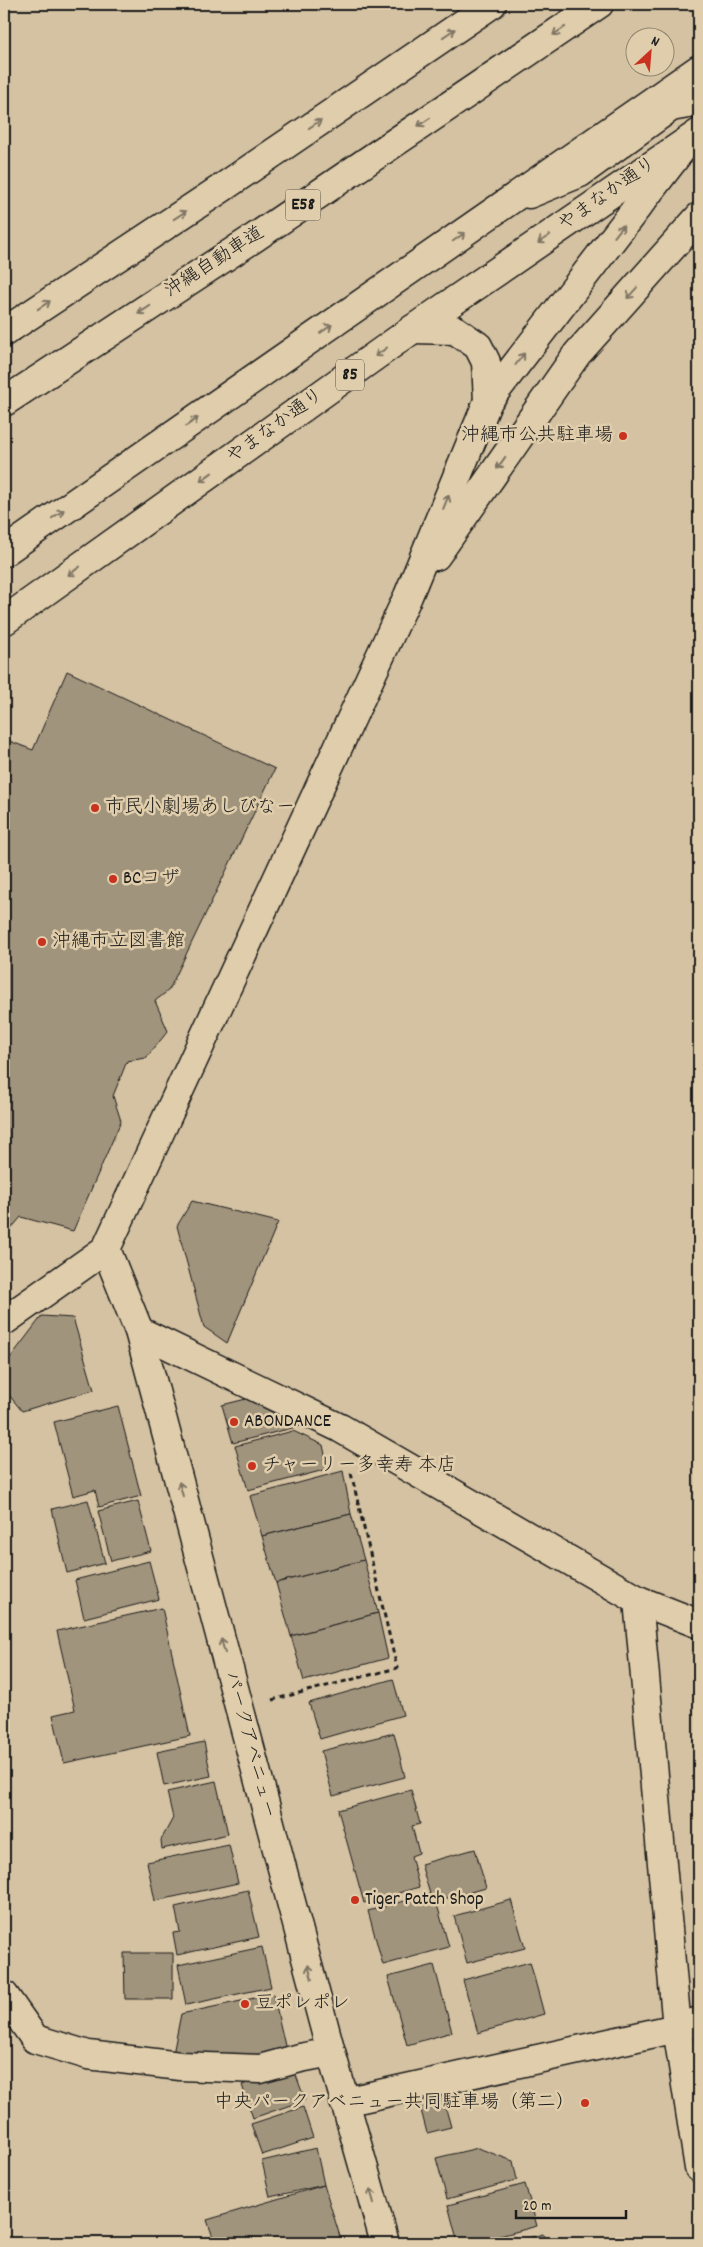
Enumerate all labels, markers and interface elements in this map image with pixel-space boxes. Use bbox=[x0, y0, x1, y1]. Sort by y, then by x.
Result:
one-way arrow bbox=[552, 26, 566, 36]
one-way arrow bbox=[442, 28, 456, 38]
north arrow bbox=[626, 28, 676, 78]
text: N bbox=[647, 32, 662, 53]
one-way arrow bbox=[417, 117, 431, 127]
one-way arrow bbox=[308, 119, 322, 129]
street label: やまなか通り bbox=[554, 151, 662, 239]
road number: E58 bbox=[286, 190, 320, 220]
one-way arrow bbox=[173, 210, 187, 220]
street label: 沖縄自動車道 bbox=[160, 221, 270, 305]
one-way arrow bbox=[614, 224, 625, 237]
one-way arrow bbox=[452, 232, 466, 242]
one-way arrow bbox=[537, 234, 551, 244]
one-way arrow bbox=[626, 287, 638, 300]
one-way arrow bbox=[37, 300, 51, 310]
one-way arrow bbox=[137, 305, 151, 315]
one-way arrow bbox=[318, 324, 332, 334]
one-way arrow bbox=[374, 347, 388, 357]
one-way arrow bbox=[514, 353, 525, 366]
road number: 85 bbox=[336, 360, 364, 390]
street label: やまなか通り bbox=[222, 383, 330, 471]
one-way arrow bbox=[185, 417, 199, 427]
place label: 沖縄市公共駐車場 bbox=[461, 423, 613, 450]
marker: 沖縄市公共駐車場 bbox=[617, 430, 629, 442]
one-way arrow bbox=[496, 456, 506, 470]
one-way arrow bbox=[199, 472, 213, 482]
one-way arrow bbox=[442, 495, 451, 511]
one-way arrow bbox=[51, 509, 65, 519]
one-way arrow bbox=[67, 566, 81, 576]
place label: 市民小劇場あしびなー bbox=[105, 795, 295, 822]
marker: 市民小劇場あしびなー bbox=[89, 802, 101, 814]
place label: BCコザ bbox=[123, 866, 179, 893]
marker: BCコザ bbox=[107, 873, 119, 885]
place label: 沖縄市立図書館 bbox=[52, 929, 185, 956]
marker: 沖縄市立図書館 bbox=[36, 936, 48, 948]
place label: ABONDANCE bbox=[244, 1409, 332, 1436]
marker: ABONDANCE bbox=[228, 1416, 240, 1428]
place label: チャーリー多幸寿 本店 bbox=[262, 1453, 456, 1480]
marker: チャーリー多幸寿 本店 bbox=[246, 1460, 258, 1472]
one-way arrow bbox=[176, 1482, 186, 1498]
one-way arrow bbox=[218, 1639, 227, 1655]
street label: パークアベニュー bbox=[216, 1668, 282, 1822]
place label: Tiger Patch Shop bbox=[365, 1887, 484, 1914]
marker: Tiger Patch Shop bbox=[349, 1894, 361, 1906]
one-way arrow bbox=[304, 1965, 314, 1981]
place label: 豆ポレポレ bbox=[255, 1991, 350, 2018]
marker: 豆ポレポレ bbox=[239, 1998, 251, 2010]
place label: 中央パークアベニュー共同駐車場（第二） bbox=[214, 2090, 575, 2117]
marker: 中央パークアベニュー共同駐車場（第二） bbox=[579, 2097, 591, 2109]
scale bar bbox=[516, 2187, 626, 2219]
one-way arrow bbox=[366, 2189, 376, 2205]
text: 20 m bbox=[523, 2196, 551, 2218]

